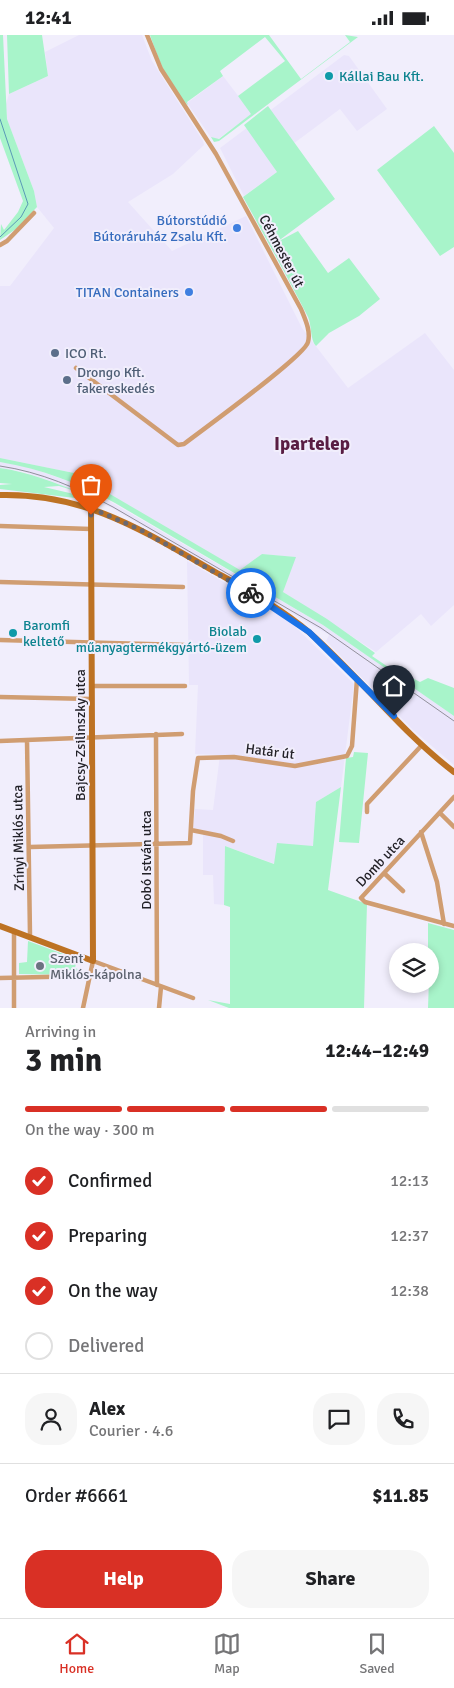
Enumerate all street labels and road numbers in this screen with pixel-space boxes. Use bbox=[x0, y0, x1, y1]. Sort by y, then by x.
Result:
street label: Céhmester út bbox=[255, 212, 308, 291]
street label: Bajcsy-Zsilinszky utca bbox=[72, 669, 89, 801]
street label: Határ út bbox=[244, 740, 295, 763]
street label: Zrínyi Miklós utca bbox=[9, 785, 28, 891]
street label: Dobó István utca bbox=[138, 810, 155, 910]
street label: Domb utca bbox=[352, 832, 408, 891]

